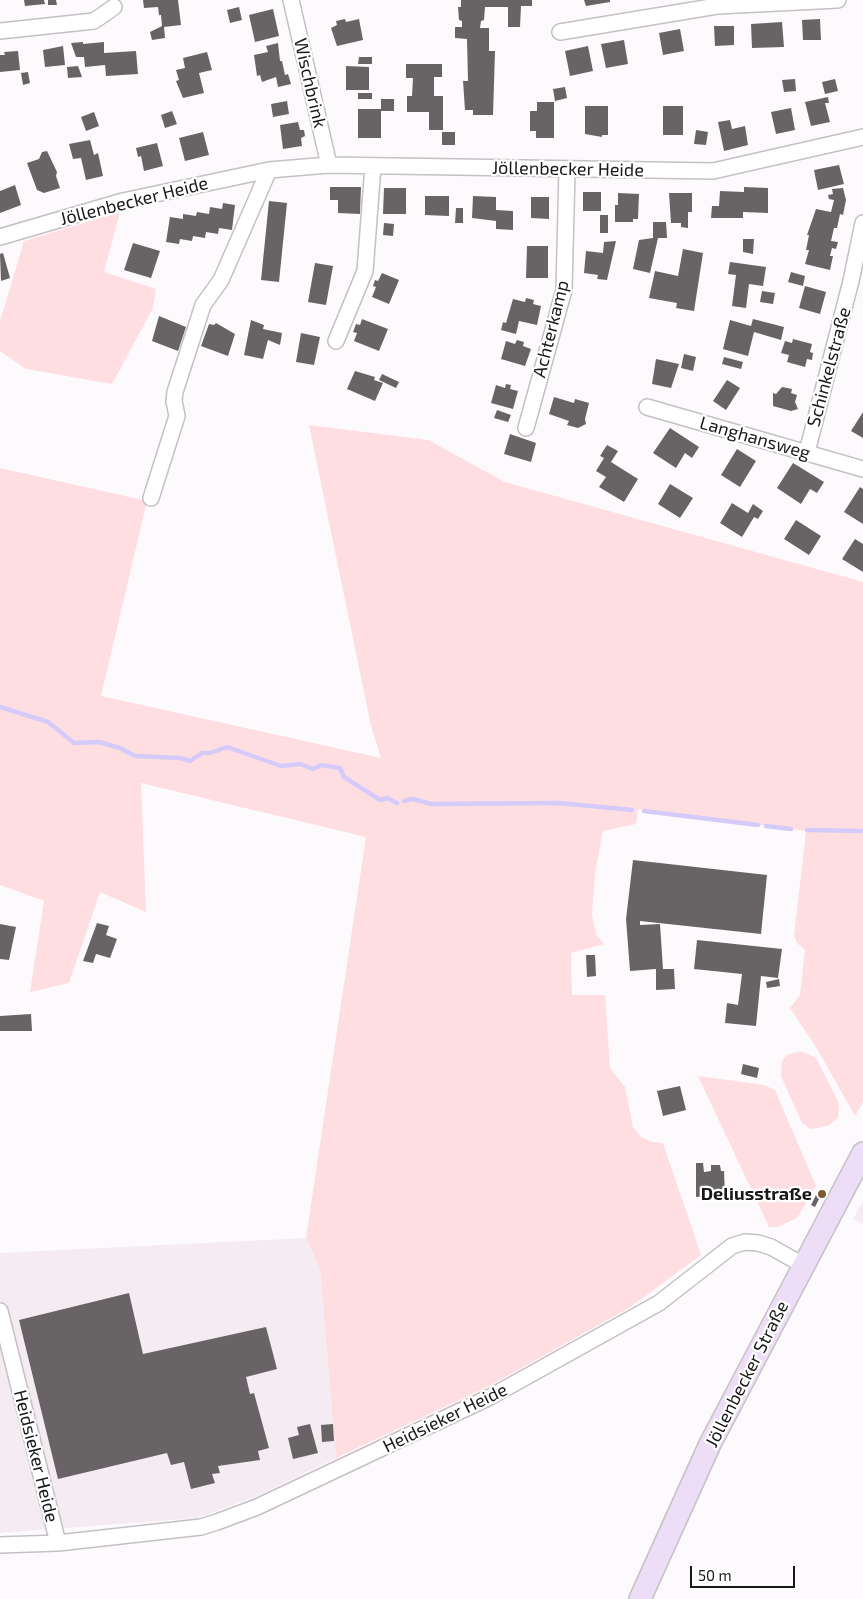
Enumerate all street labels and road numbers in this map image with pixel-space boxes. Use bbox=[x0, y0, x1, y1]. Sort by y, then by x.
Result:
street label: Wischbrink bbox=[289, 36, 331, 130]
street label: Jöllenbecker Heide bbox=[492, 157, 644, 181]
street label: Jöllenbecker Heide bbox=[58, 172, 210, 230]
street label: Achterkamp bbox=[528, 278, 574, 380]
street label: Schinkelstraße bbox=[803, 305, 855, 429]
street label: Langhansweg bbox=[697, 412, 813, 464]
street label: Jöllenbecker Straße bbox=[701, 1297, 793, 1451]
street label: Heidsieker Heide bbox=[379, 1379, 511, 1457]
street label: Heidsieker Heide bbox=[9, 1388, 63, 1524]

